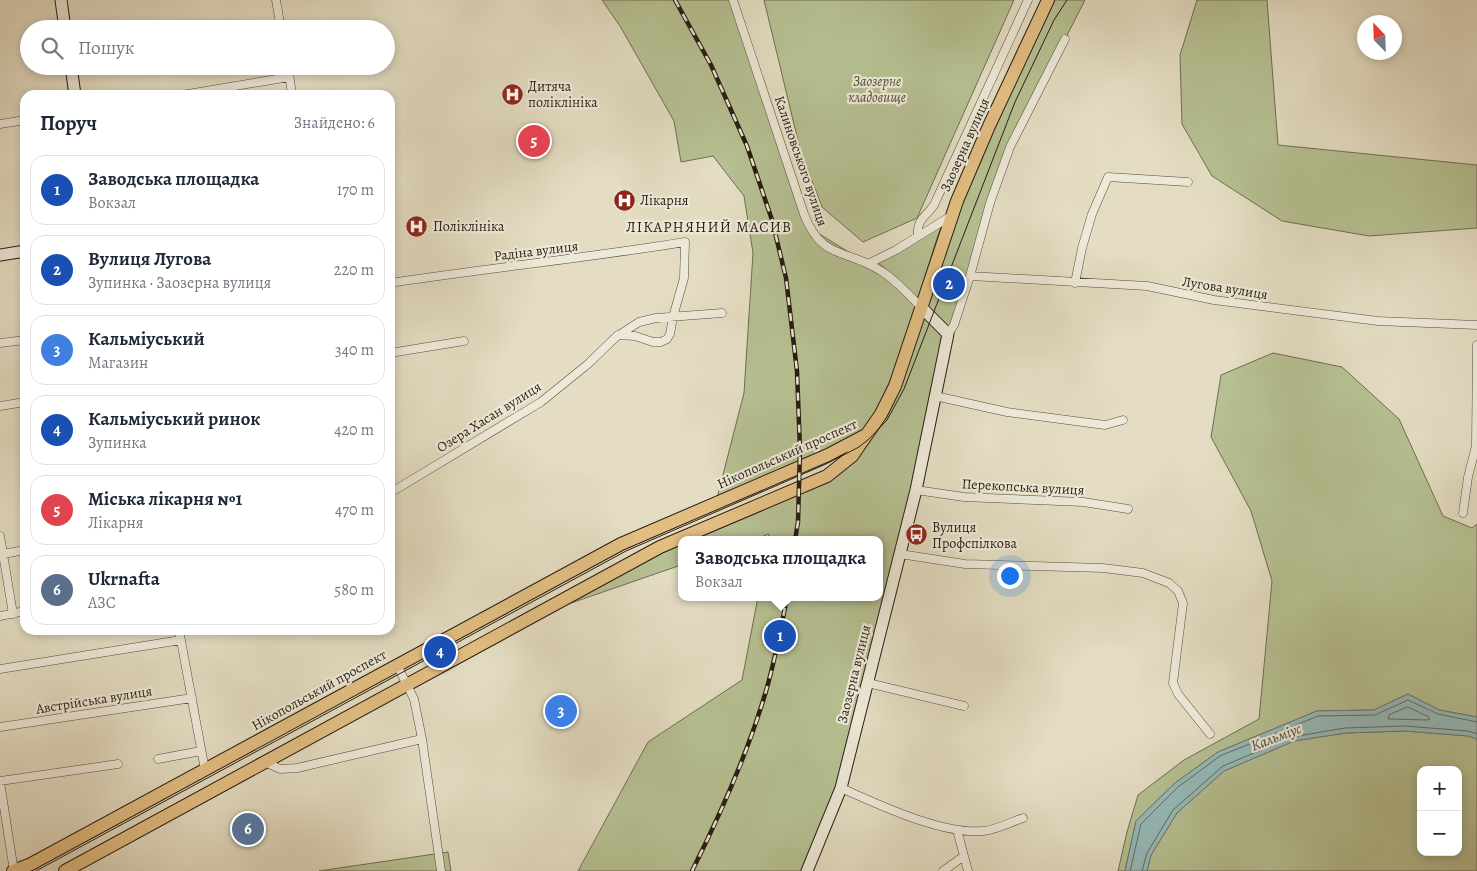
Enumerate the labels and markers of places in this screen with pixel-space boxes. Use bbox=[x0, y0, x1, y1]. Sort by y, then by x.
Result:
place label: Дитяча поліклініка bbox=[528, 77, 598, 112]
hospital icon: Дитяча поліклініка bbox=[500, 82, 524, 106]
pin: 5 bbox=[518, 122, 550, 160]
hospital icon: Лікарня bbox=[612, 188, 636, 212]
place label: Лікарня bbox=[640, 191, 689, 210]
hospital icon: Поліклініка bbox=[405, 214, 429, 238]
place label: Поліклініка bbox=[433, 217, 505, 236]
pin: 2 bbox=[933, 265, 965, 303]
place label: Вулиця Профспілкова bbox=[932, 518, 1018, 553]
bus stop icon: Вулиця Профспілкова bbox=[904, 523, 928, 547]
pin: 1 bbox=[764, 617, 796, 655]
pin: 4 bbox=[424, 633, 456, 671]
pin: 3 bbox=[545, 692, 577, 730]
pin: 6 bbox=[232, 810, 264, 848]

